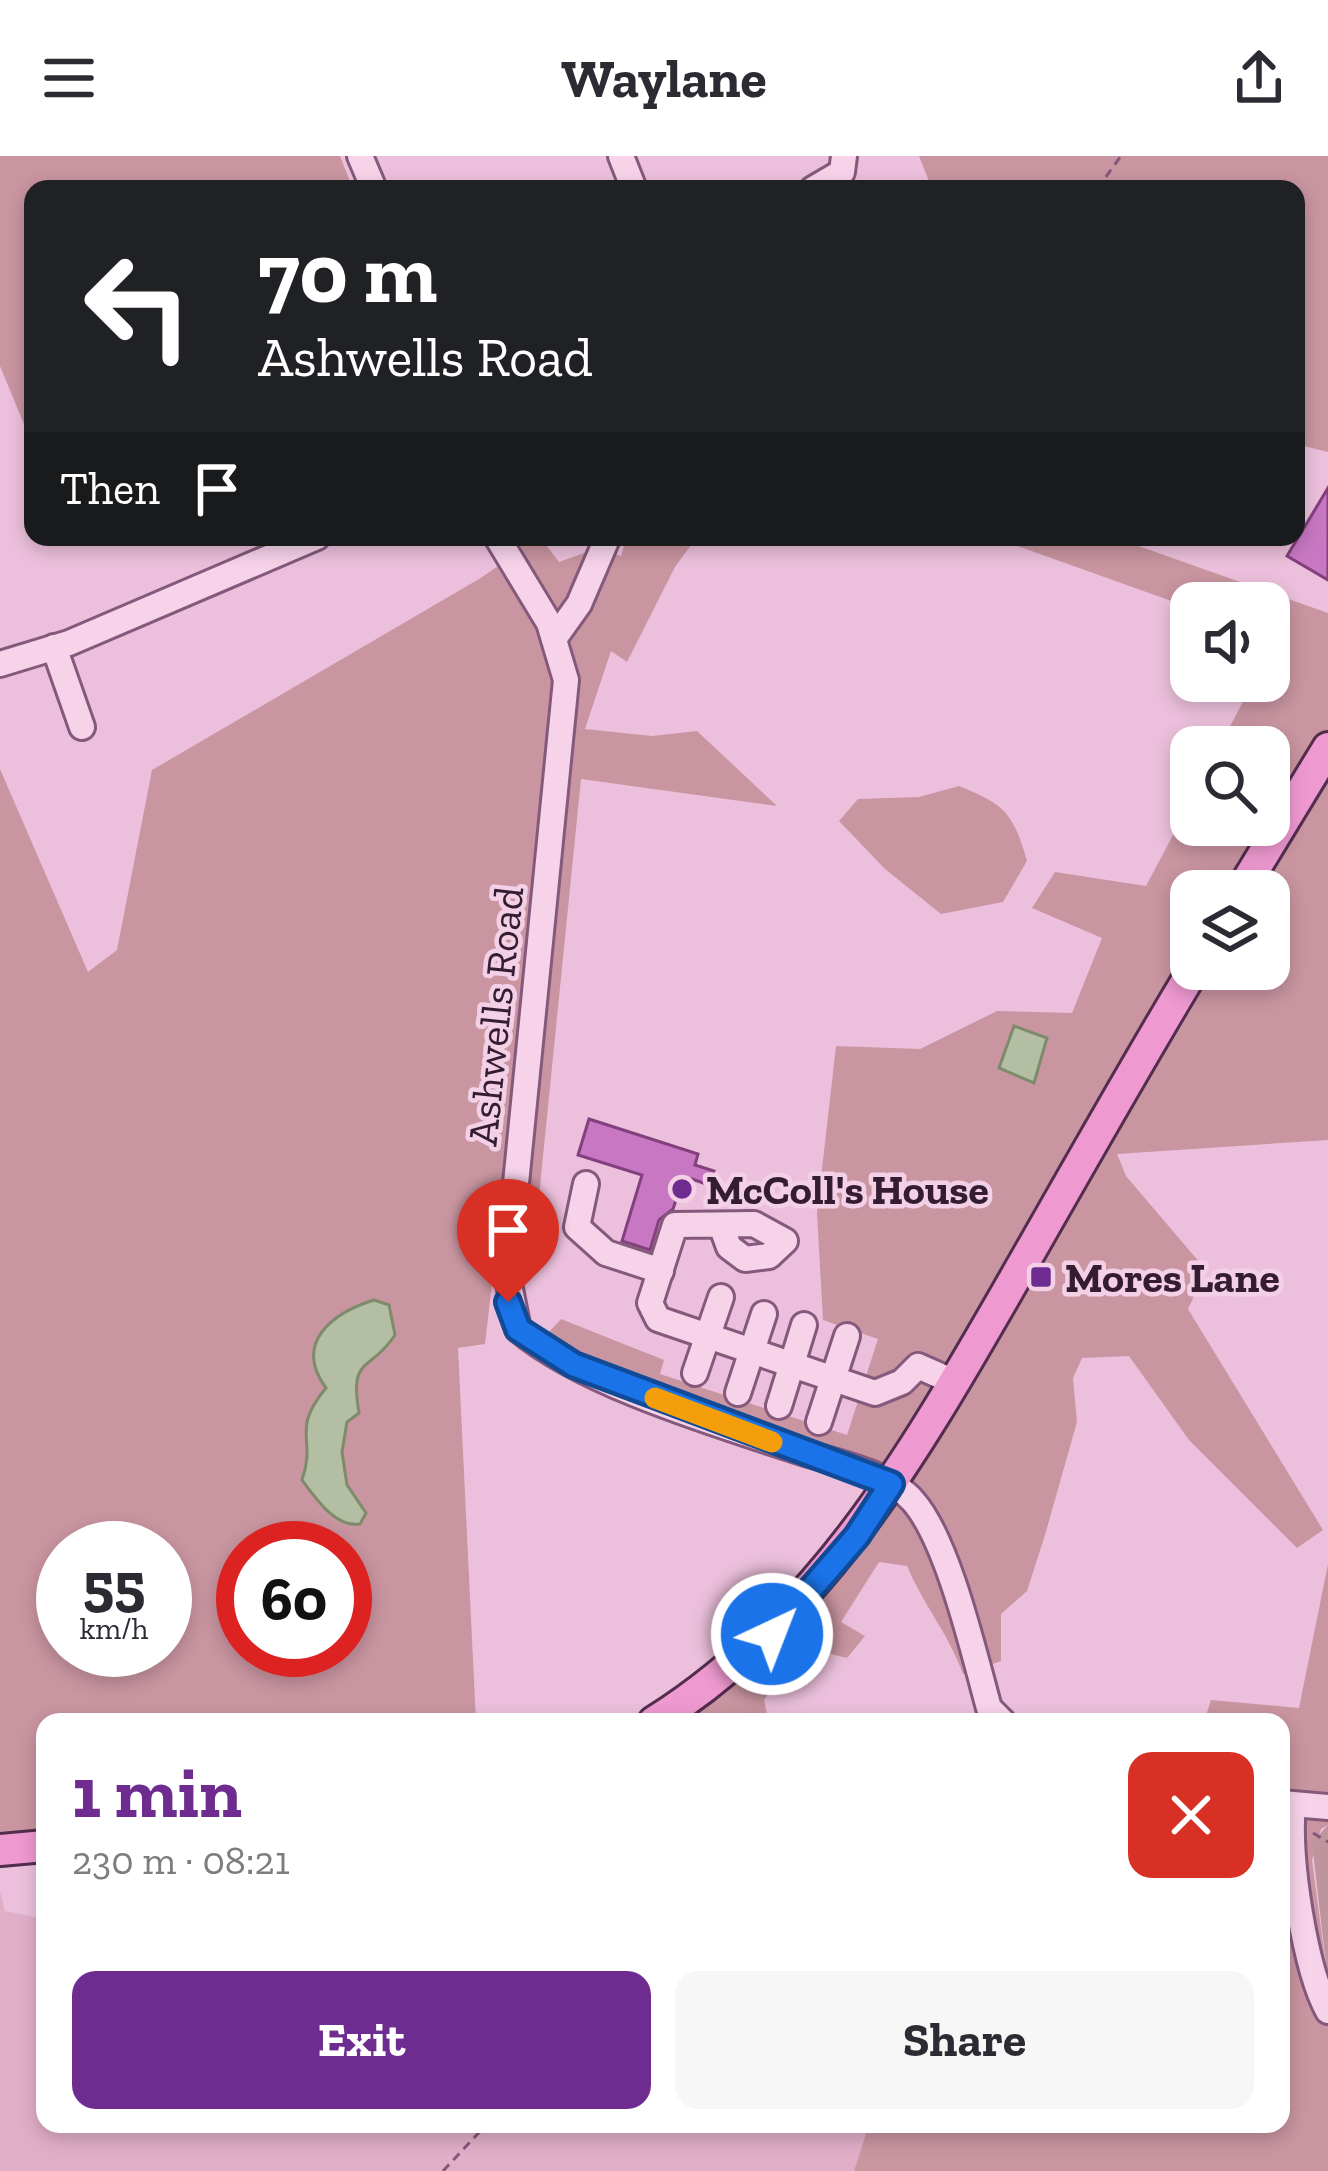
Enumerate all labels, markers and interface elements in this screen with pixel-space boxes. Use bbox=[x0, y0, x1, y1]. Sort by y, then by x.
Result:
icon: menu bbox=[36, 45, 102, 111]
icon: share bbox=[1226, 45, 1292, 111]
text: Waylane bbox=[561, 46, 767, 111]
text: 70 m bbox=[258, 223, 437, 324]
icon: left bbox=[60, 228, 216, 384]
text: Ashwells Road bbox=[258, 325, 593, 390]
icon: arrive bbox=[184, 456, 250, 522]
text: Then bbox=[60, 462, 160, 516]
map controls bbox=[1170, 582, 1290, 990]
button: sound bbox=[1170, 582, 1290, 702]
button: search bbox=[1170, 726, 1290, 846]
button: layers bbox=[1170, 870, 1290, 990]
street label: Ashwells Road bbox=[457, 884, 534, 1148]
place label: McColl's House bbox=[706, 1164, 989, 1215]
marker: McColl's House bbox=[669, 1176, 695, 1202]
pin bbox=[457, 1179, 559, 1302]
icon: arrive bbox=[475, 1197, 541, 1263]
place label: Mores Lane bbox=[1065, 1252, 1280, 1303]
marker: Mores Lane bbox=[1028, 1264, 1054, 1290]
speed limit sign: 60 bbox=[216, 1521, 372, 1677]
text: 55 bbox=[83, 1548, 145, 1620]
position arrow bbox=[709, 1571, 835, 1697]
text: km/h bbox=[80, 1611, 148, 1647]
text: 1 min bbox=[72, 1749, 242, 1835]
button: close bbox=[1128, 1752, 1254, 1878]
text: 230 m · 08:21 bbox=[72, 1837, 290, 1884]
button: Exit bbox=[72, 1971, 651, 2109]
button: Share bbox=[675, 1971, 1254, 2109]

